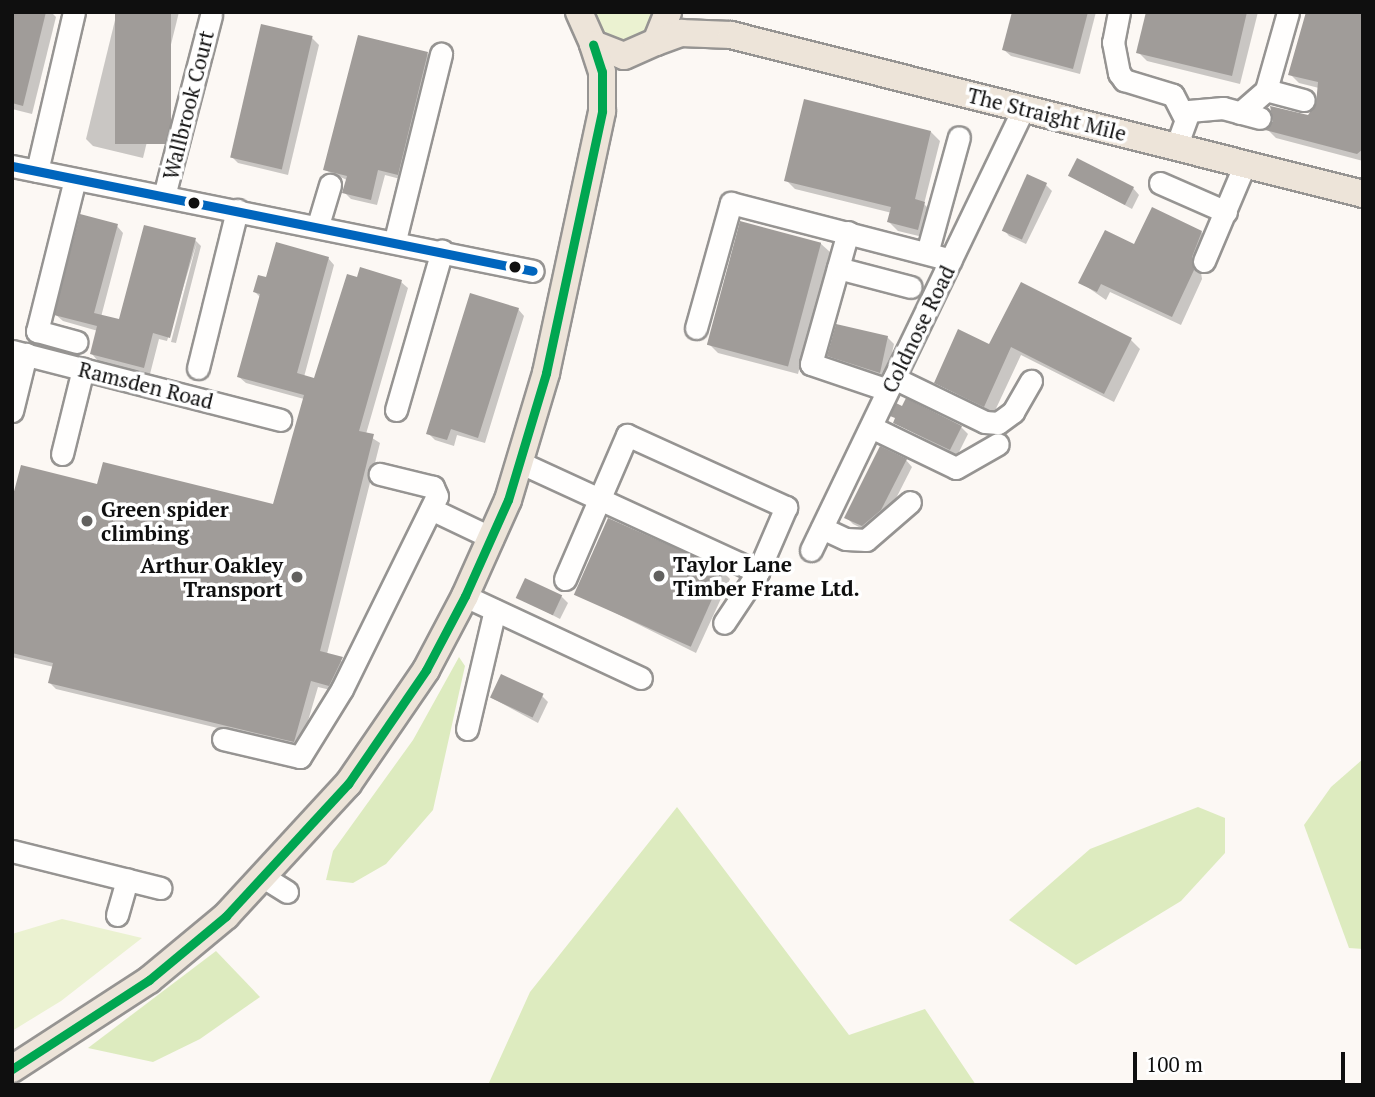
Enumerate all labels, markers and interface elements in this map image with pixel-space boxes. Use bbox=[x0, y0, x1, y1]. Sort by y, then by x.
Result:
street label: Wallbrook Court bbox=[157, 28, 219, 182]
street label: The Straight Mile bbox=[965, 82, 1129, 146]
unlabelled marker bbox=[187, 196, 201, 210]
unlabelled marker bbox=[508, 260, 522, 274]
street label: Coldnose Road bbox=[876, 261, 960, 397]
street label: Ramsden Road bbox=[76, 356, 216, 414]
place label: Green spider climbing bbox=[101, 496, 229, 546]
marker: Green spider climbing bbox=[79, 513, 95, 529]
place label: Taylor Lane Timber Frame Ltd. bbox=[673, 551, 860, 601]
place label: Arthur Oakley Transport bbox=[140, 552, 283, 602]
marker: Taylor Lane Timber Frame Ltd. bbox=[651, 568, 667, 584]
marker: Arthur Oakley Transport bbox=[289, 569, 305, 585]
scale bar bbox=[1137, 1038, 1349, 1082]
text: 100 m bbox=[1146, 1050, 1203, 1078]

